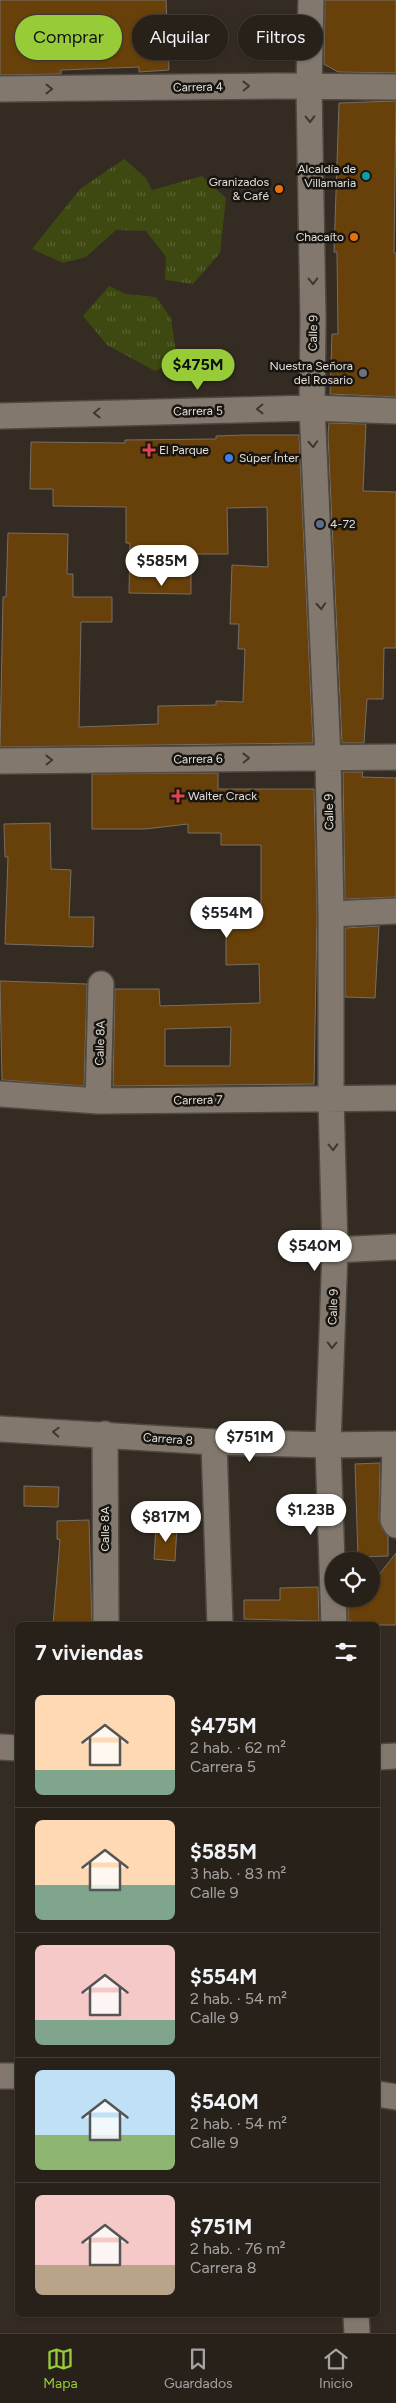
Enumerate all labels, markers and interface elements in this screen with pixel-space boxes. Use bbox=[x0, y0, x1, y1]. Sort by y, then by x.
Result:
chip: Comprar bbox=[15, 15, 122, 60]
chip: Alquilar bbox=[132, 15, 228, 60]
chip: Filtros bbox=[238, 15, 323, 60]
street label: Carrera 4 bbox=[173, 80, 224, 94]
one-way arrow bbox=[242, 81, 250, 91]
one-way arrow bbox=[45, 84, 53, 94]
one-way arrow bbox=[304, 115, 315, 123]
place label: Alcaldía de Villamaria bbox=[297, 162, 356, 190]
marker: Alcaldía de Villamaria bbox=[360, 170, 372, 182]
place label: Granizados & Café bbox=[209, 175, 269, 203]
marker: Granizados & Café bbox=[273, 183, 285, 195]
place label: Chacaíto bbox=[296, 230, 344, 244]
marker: Chacaíto bbox=[348, 231, 360, 243]
one-way arrow bbox=[308, 278, 318, 285]
street label: Calle 9 bbox=[306, 314, 320, 351]
pin: $475M bbox=[163, 348, 233, 391]
text: $475M bbox=[173, 355, 223, 374]
place label: Nuestra Señora del Rosario bbox=[269, 359, 353, 387]
marker: Nuestra Señora del Rosario bbox=[357, 367, 369, 379]
street label: Carrera 5 bbox=[173, 404, 223, 418]
one-way arrow bbox=[256, 404, 264, 415]
one-way arrow bbox=[93, 408, 101, 419]
one-way arrow bbox=[308, 440, 319, 448]
place label: El Parque bbox=[159, 443, 209, 457]
marker: El Parque bbox=[143, 444, 155, 456]
place label: Súper Ínter bbox=[239, 451, 299, 465]
marker: Súper Ínter bbox=[223, 452, 235, 464]
place label: 4-72 bbox=[330, 517, 356, 531]
marker: 4-72 bbox=[314, 518, 326, 530]
pin: $585M bbox=[127, 544, 197, 587]
text: $585M bbox=[137, 551, 187, 570]
one-way arrow bbox=[316, 602, 326, 610]
street label: Carrera 6 bbox=[173, 752, 223, 766]
one-way arrow bbox=[242, 753, 250, 763]
one-way arrow bbox=[45, 755, 53, 765]
place label: Walter Crack bbox=[188, 789, 257, 803]
marker: Walter Crack bbox=[172, 790, 184, 802]
street label: Calle 9 bbox=[322, 793, 336, 830]
pin: $554M bbox=[192, 896, 262, 939]
text: $554M bbox=[201, 903, 253, 922]
street label: Calle 8A bbox=[92, 1020, 108, 1066]
street label: Carrera 7 bbox=[173, 1093, 223, 1107]
one-way arrow bbox=[327, 1143, 338, 1151]
pin: $540M bbox=[280, 1230, 350, 1272]
text: $540M bbox=[289, 1236, 341, 1255]
street label: Calle 9 bbox=[325, 1288, 341, 1325]
one-way arrow bbox=[326, 1341, 337, 1349]
pin: $751M bbox=[215, 1420, 285, 1463]
one-way arrow bbox=[52, 1426, 60, 1437]
text: $751M bbox=[226, 1427, 274, 1446]
street label: Carrera 8 bbox=[143, 1430, 193, 1448]
pin: $1.23B bbox=[270, 1494, 352, 1536]
pin: $817M bbox=[131, 1500, 201, 1543]
text: $1.23B bbox=[287, 1500, 335, 1519]
street label: Calle 8A bbox=[98, 1506, 112, 1552]
text: $817M bbox=[142, 1507, 190, 1526]
map controls bbox=[325, 1552, 380, 1607]
button: locate bbox=[325, 1552, 380, 1607]
icon: filters bbox=[332, 1638, 360, 1666]
text: 7 viviendas bbox=[35, 1640, 143, 1665]
text: $475M bbox=[190, 1713, 257, 1738]
icon: home bbox=[75, 1715, 135, 1775]
text: 2 hab. · 62 m² bbox=[190, 1738, 286, 1757]
text: Carrera 5 bbox=[190, 1757, 256, 1776]
text: $585M bbox=[190, 1839, 257, 1864]
icon: home bbox=[75, 1840, 135, 1900]
text: 3 hab. · 83 m² bbox=[190, 1864, 286, 1883]
text: Calle 9 bbox=[190, 1883, 238, 1902]
text: $554M bbox=[190, 1964, 257, 1989]
icon: home bbox=[75, 1965, 135, 2025]
text: 2 hab. · 54 m² bbox=[190, 1989, 287, 2008]
text: Calle 9 bbox=[190, 2008, 238, 2027]
text: $540M bbox=[190, 2089, 259, 2114]
icon: home bbox=[75, 2090, 135, 2150]
text: 2 hab. · 54 m² bbox=[190, 2114, 287, 2133]
text: Calle 9 bbox=[190, 2133, 238, 2152]
text: $751M bbox=[190, 2214, 252, 2239]
icon: home bbox=[75, 2215, 135, 2275]
text: 2 hab. · 76 m² bbox=[190, 2239, 286, 2258]
text: Carrera 8 bbox=[190, 2258, 257, 2277]
tab: Mapa bbox=[43, 2345, 78, 2392]
tab: Guardados bbox=[164, 2345, 233, 2392]
tab: Inicio bbox=[319, 2345, 353, 2392]

